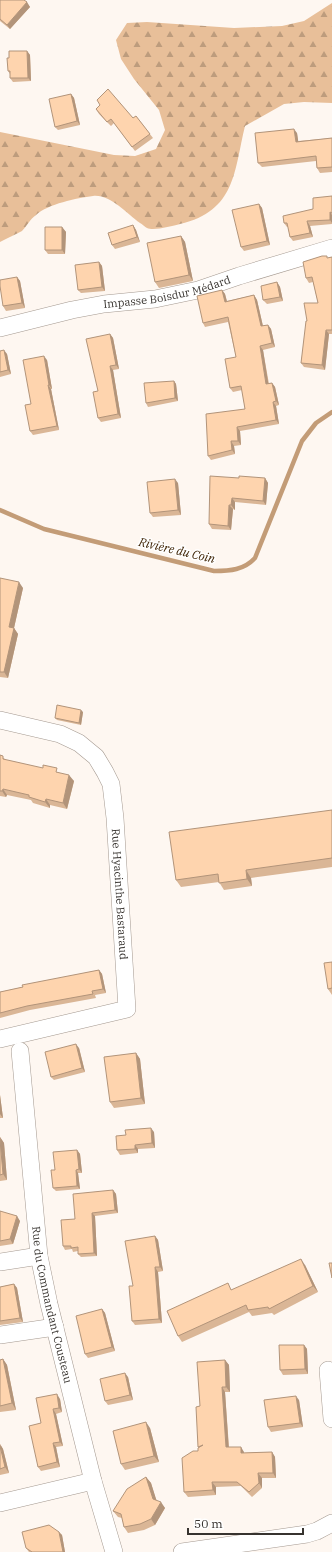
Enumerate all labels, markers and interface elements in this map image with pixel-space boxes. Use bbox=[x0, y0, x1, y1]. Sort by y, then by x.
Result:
street label: Impasse Boisdur Médard bbox=[103, 272, 233, 311]
water label: Rivière du Coin bbox=[136, 534, 217, 566]
street label: Rue Hyacinthe Bastaraud bbox=[109, 828, 131, 960]
street label: Rue du Commandant Cousteau bbox=[29, 1226, 75, 1385]
scale bar bbox=[188, 1510, 303, 1536]
text: 50 m bbox=[194, 1516, 223, 1531]

